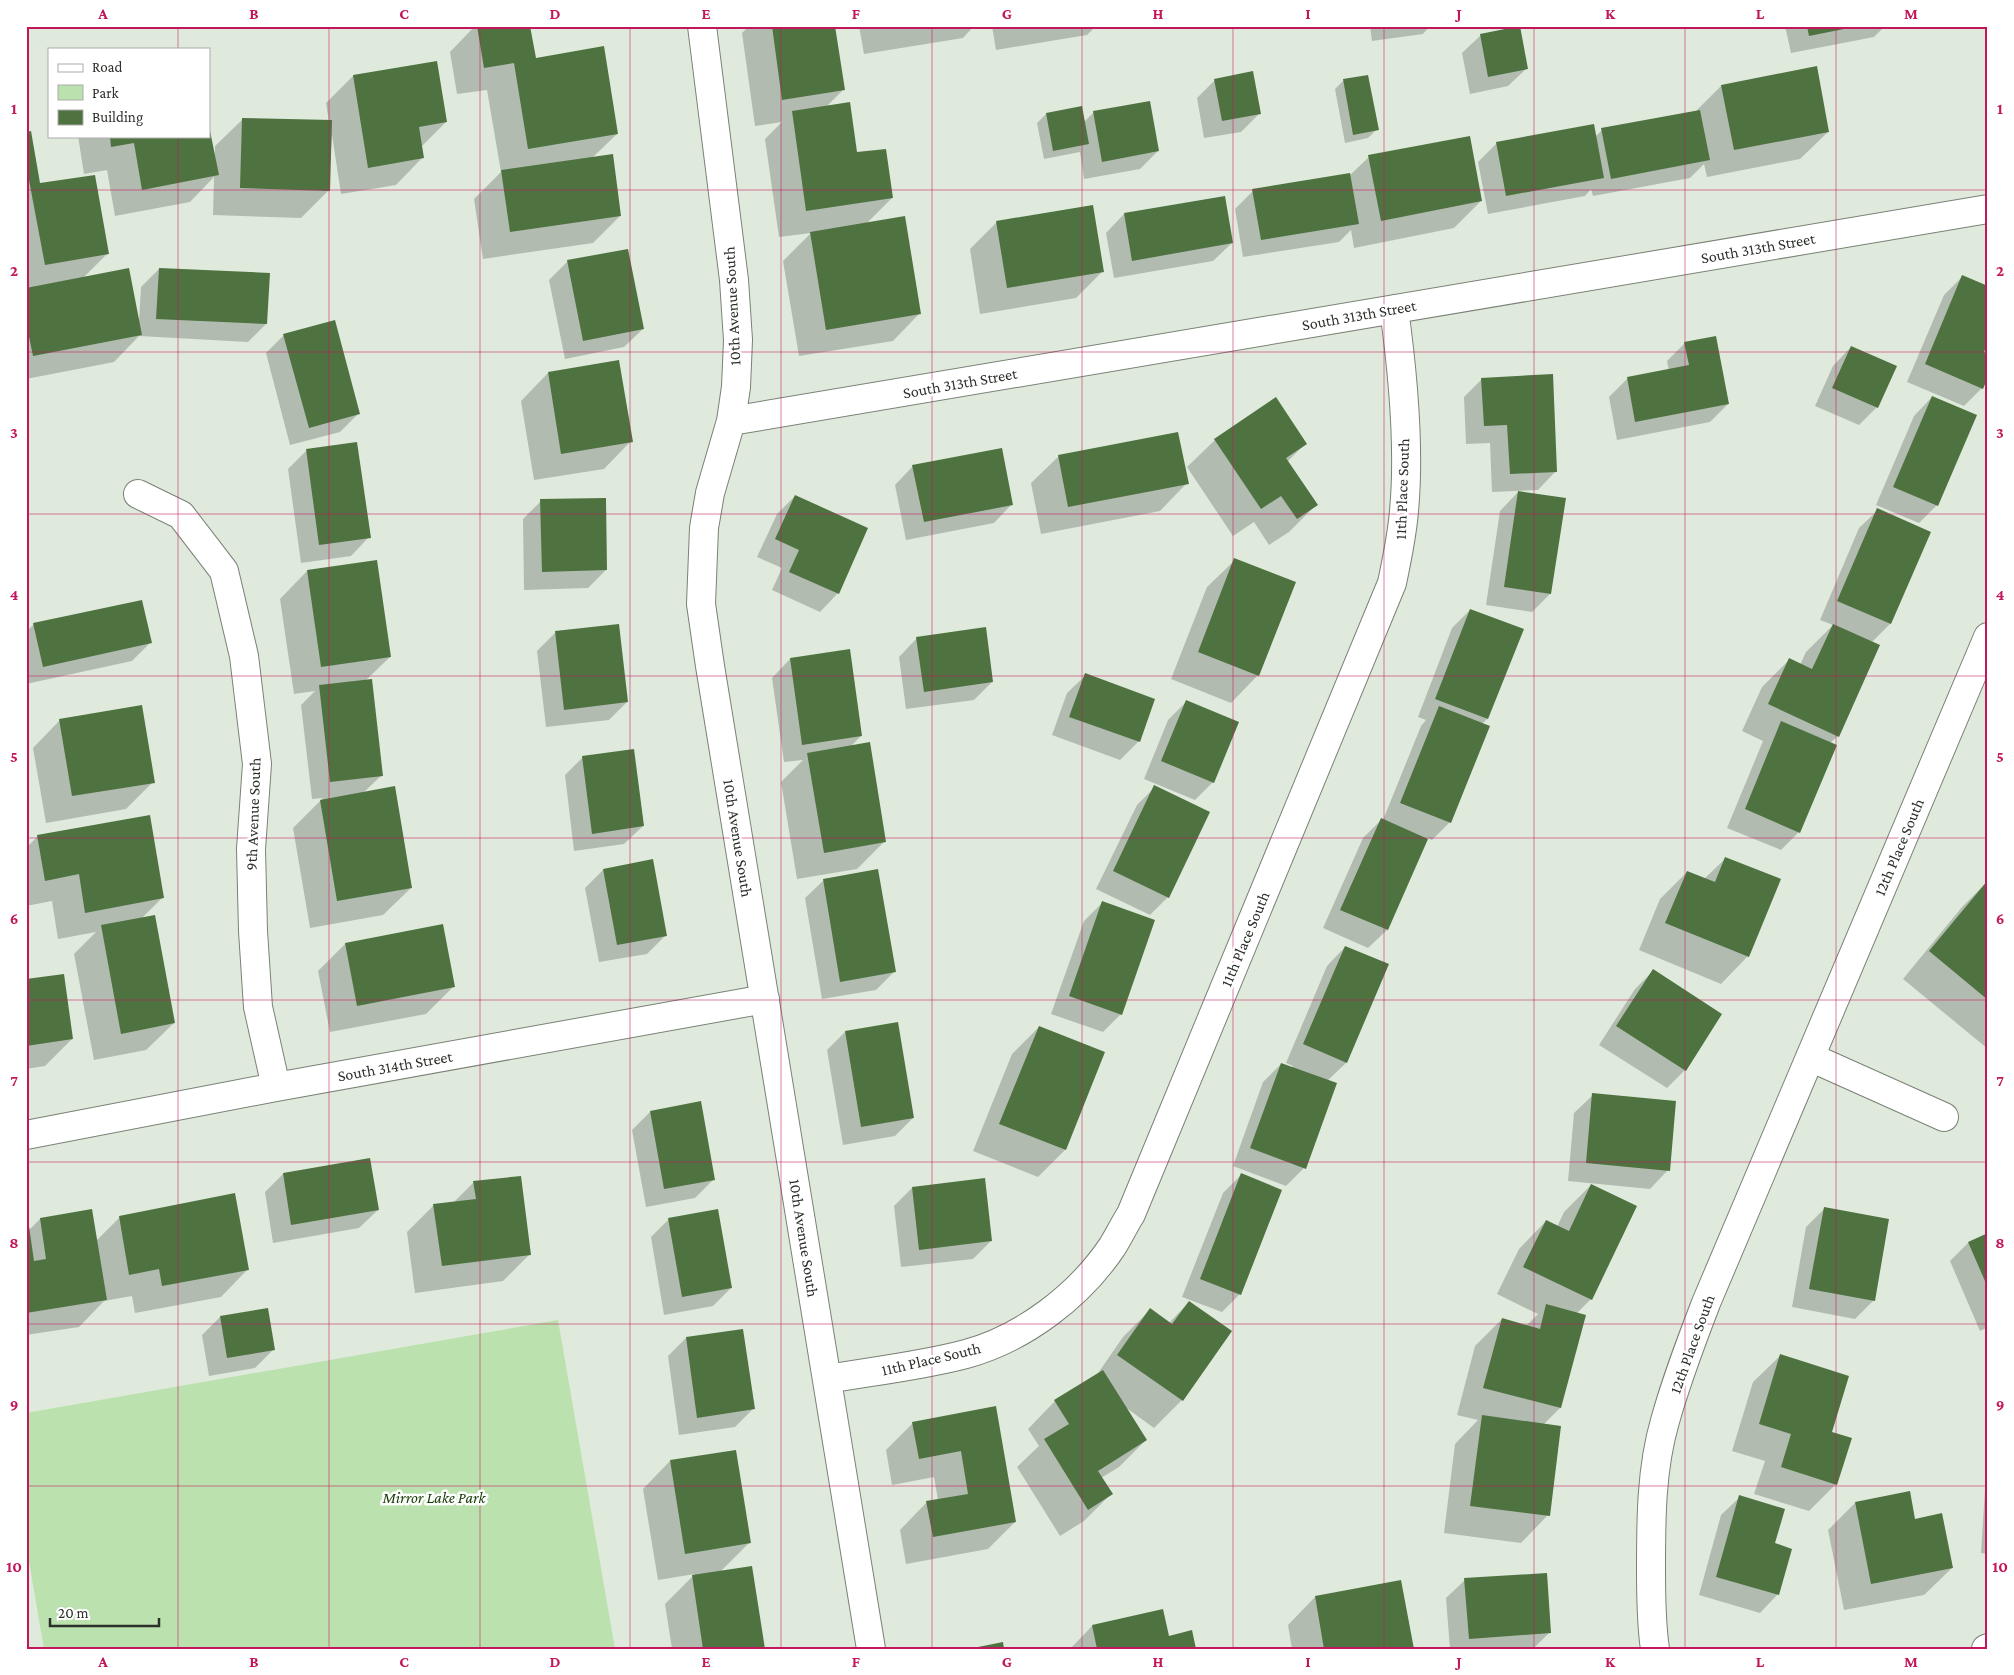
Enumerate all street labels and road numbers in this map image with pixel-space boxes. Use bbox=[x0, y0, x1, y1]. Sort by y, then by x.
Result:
street label: South 313th Street bbox=[1700, 229, 1817, 266]
street label: 10th Avenue South bbox=[720, 246, 744, 366]
street label: South 313th Street bbox=[1301, 296, 1418, 333]
street label: South 313th Street bbox=[902, 364, 1019, 401]
street label: 11th Place South bbox=[1392, 438, 1412, 540]
street label: 9th Avenue South bbox=[243, 757, 263, 871]
street label: 10th Avenue South bbox=[720, 778, 756, 899]
street label: 12th Place South bbox=[1871, 796, 1927, 898]
street label: 11th Place South bbox=[1217, 889, 1273, 989]
street label: South 314th Street bbox=[336, 1047, 454, 1084]
street label: 10th Avenue South bbox=[786, 1178, 822, 1299]
street label: 12th Place South bbox=[1666, 1292, 1718, 1396]
street label: 11th Place South bbox=[880, 1339, 983, 1379]

